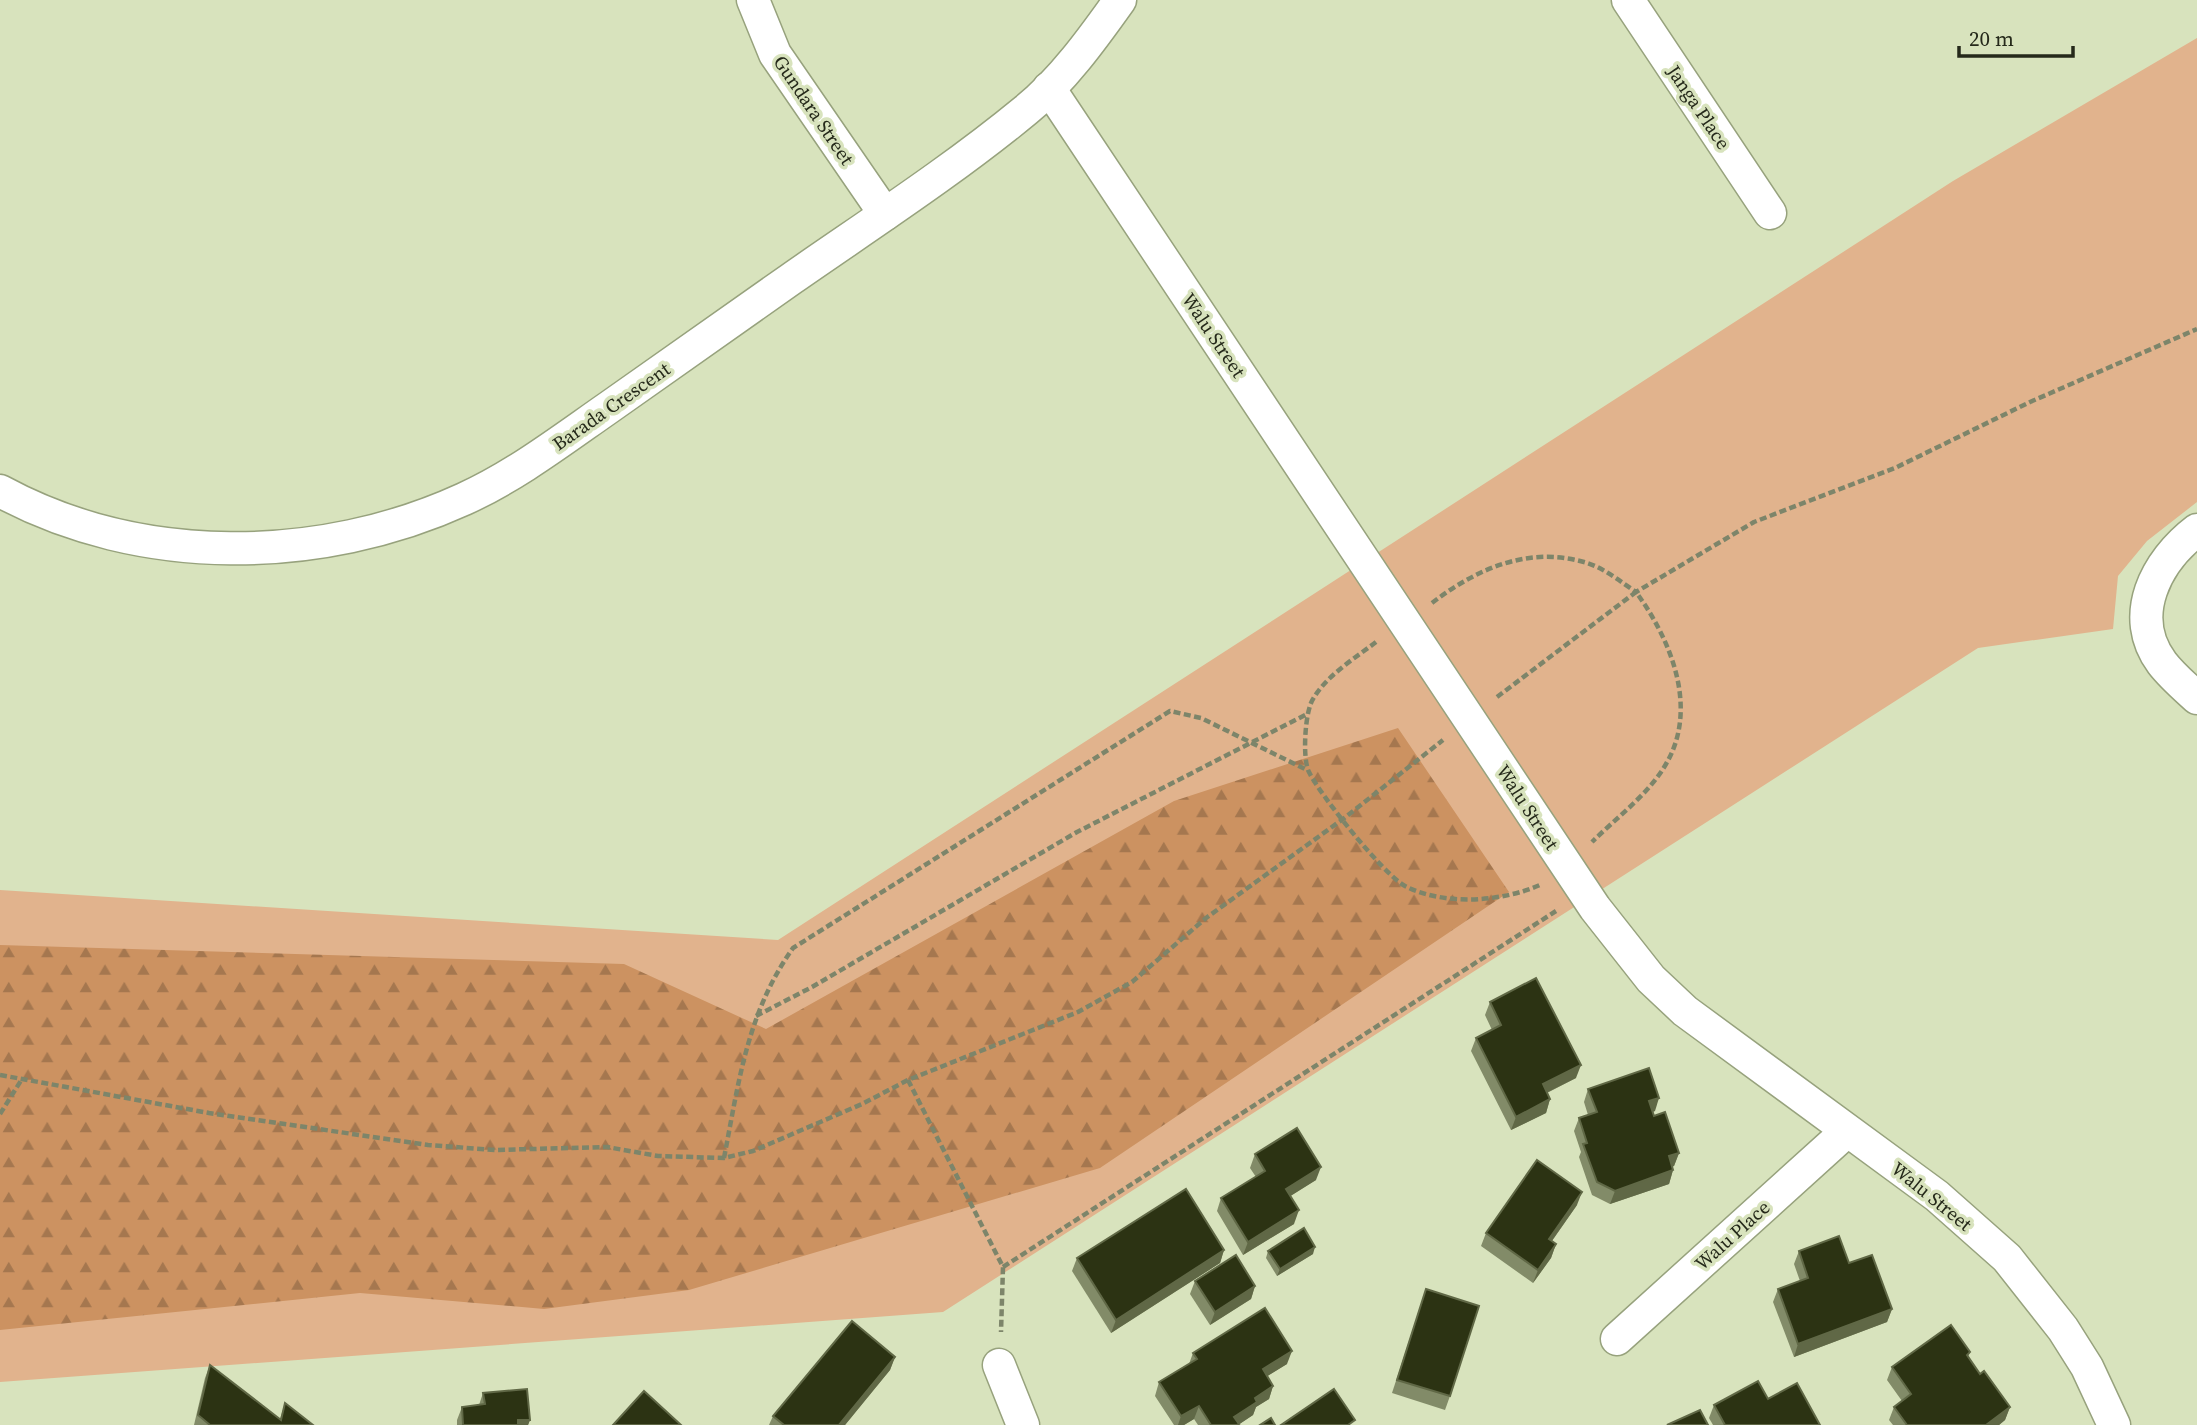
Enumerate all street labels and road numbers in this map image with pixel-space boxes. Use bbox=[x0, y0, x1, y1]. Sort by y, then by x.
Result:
street label: Gundara Street bbox=[768, 50, 861, 170]
street label: Janga Place bbox=[1661, 59, 1737, 154]
street label: Walu Street bbox=[1176, 288, 1252, 383]
street label: Barada Crescent bbox=[547, 355, 676, 456]
street label: Walu Street bbox=[1491, 759, 1566, 855]
street label: Walu Street bbox=[1886, 1155, 1978, 1237]
street label: Walu Place bbox=[1689, 1194, 1775, 1276]

